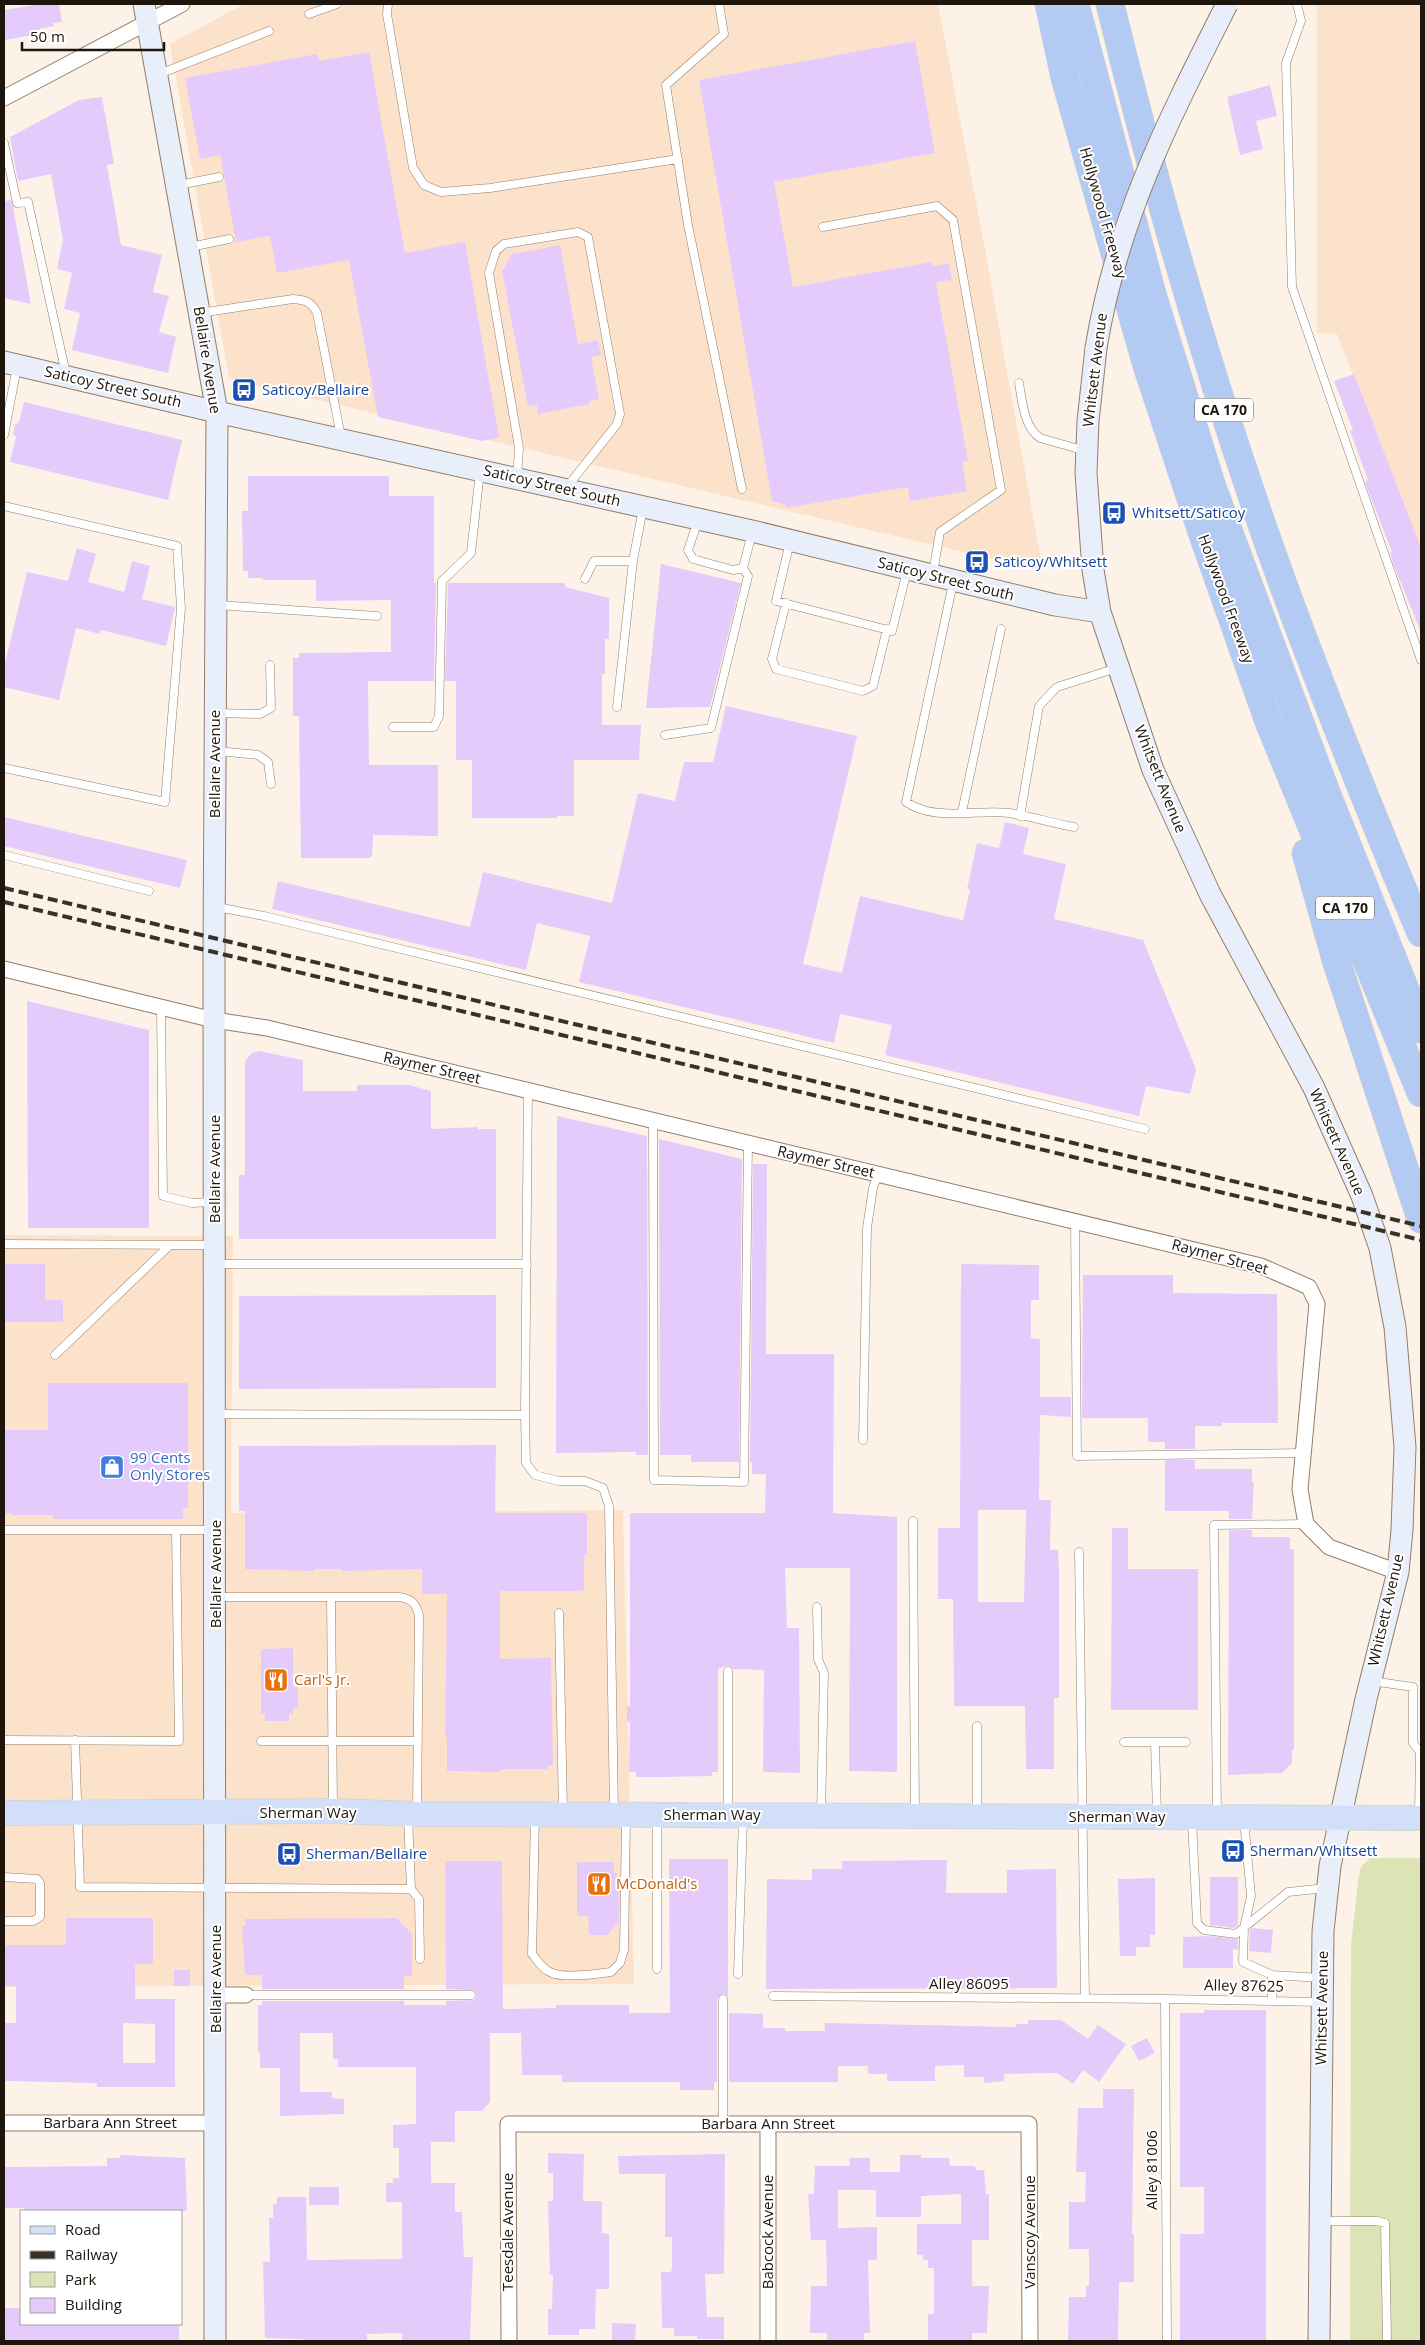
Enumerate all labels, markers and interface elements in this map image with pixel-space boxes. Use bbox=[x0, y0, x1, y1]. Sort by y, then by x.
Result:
scale bar bbox=[22, 20, 165, 52]
text: 50 m bbox=[30, 26, 65, 46]
street label: Hollywood Freeway bbox=[1076, 145, 1132, 281]
street label: Bellaire Avenue bbox=[190, 305, 226, 415]
street label: Whitsett Avenue bbox=[1077, 312, 1111, 428]
street label: Saticoy Street South bbox=[43, 361, 184, 412]
bus stop icon: Saticoy/Bellaire bbox=[231, 377, 257, 403]
place label: Saticoy/Bellaire bbox=[262, 379, 369, 399]
road number: CA 170 bbox=[1195, 398, 1253, 422]
street label: Saticoy Street South bbox=[482, 460, 623, 511]
bus stop icon: Whitsett/Saticoy bbox=[1101, 500, 1127, 526]
place label: Whitsett/Saticoy bbox=[1132, 502, 1246, 522]
street label: Hollywood Freeway bbox=[1194, 531, 1260, 666]
bus stop icon: Saticoy/Whitsett bbox=[964, 549, 990, 575]
street label: Saticoy Street South bbox=[876, 551, 1017, 605]
place label: Saticoy/Whitsett bbox=[994, 551, 1107, 571]
street label: Bellaire Avenue bbox=[204, 710, 224, 818]
street label: Whitsett Avenue bbox=[1130, 722, 1192, 835]
road number: CA 170 bbox=[1316, 896, 1374, 920]
street label: Raymer Street bbox=[382, 1046, 483, 1088]
street label: Whitsett Avenue bbox=[1305, 1085, 1370, 1198]
street label: Bellaire Avenue bbox=[204, 1115, 224, 1223]
street label: Raymer Street bbox=[776, 1140, 877, 1182]
street label: Raymer Street bbox=[1170, 1234, 1271, 1279]
place label: 99 Cents Only Stores bbox=[130, 1447, 210, 1484]
shop icon: 99 Cents Only Stores bbox=[99, 1454, 125, 1480]
street label: Bellaire Avenue bbox=[205, 1520, 225, 1628]
street label: Whitsett Avenue bbox=[1362, 1552, 1408, 1668]
restaurant icon: Carl's Jr. bbox=[263, 1667, 289, 1693]
place label: Carl's Jr. bbox=[294, 1669, 350, 1689]
street label: Sherman Way bbox=[260, 1802, 357, 1822]
street label: Sherman Way bbox=[664, 1804, 761, 1824]
street label: Sherman Way bbox=[1069, 1806, 1166, 1826]
bus stop icon: Sherman/Whitsett bbox=[1220, 1838, 1246, 1864]
place label: Sherman/Whitsett bbox=[1250, 1840, 1377, 1860]
bus stop icon: Sherman/Bellaire bbox=[276, 1841, 302, 1867]
place label: Sherman/Bellaire bbox=[306, 1843, 427, 1863]
restaurant icon: McDonald's bbox=[586, 1871, 612, 1897]
place label: McDonald's bbox=[616, 1873, 698, 1893]
street label: Bellaire Avenue bbox=[205, 1925, 225, 2033]
street label: Whitsett Avenue bbox=[1310, 1951, 1332, 2065]
street label: Alley 86095 bbox=[929, 1973, 1009, 1993]
street label: Alley 87625 bbox=[1204, 1974, 1284, 1996]
street label: Barbara Ann Street bbox=[43, 2112, 177, 2132]
street label: Barbara Ann Street bbox=[701, 2113, 835, 2133]
street label: Alley 81006 bbox=[1141, 2130, 1161, 2210]
street label: Teesdale Avenue bbox=[497, 2173, 517, 2291]
street label: Babcock Avenue bbox=[757, 2175, 777, 2289]
street label: Vanscoy Avenue bbox=[1019, 2175, 1039, 2289]
legend bbox=[20, 2210, 182, 2325]
text: Road bbox=[65, 2219, 101, 2239]
text: Railway bbox=[65, 2244, 118, 2264]
text: Park bbox=[65, 2269, 96, 2289]
text: Building bbox=[65, 2294, 122, 2314]

